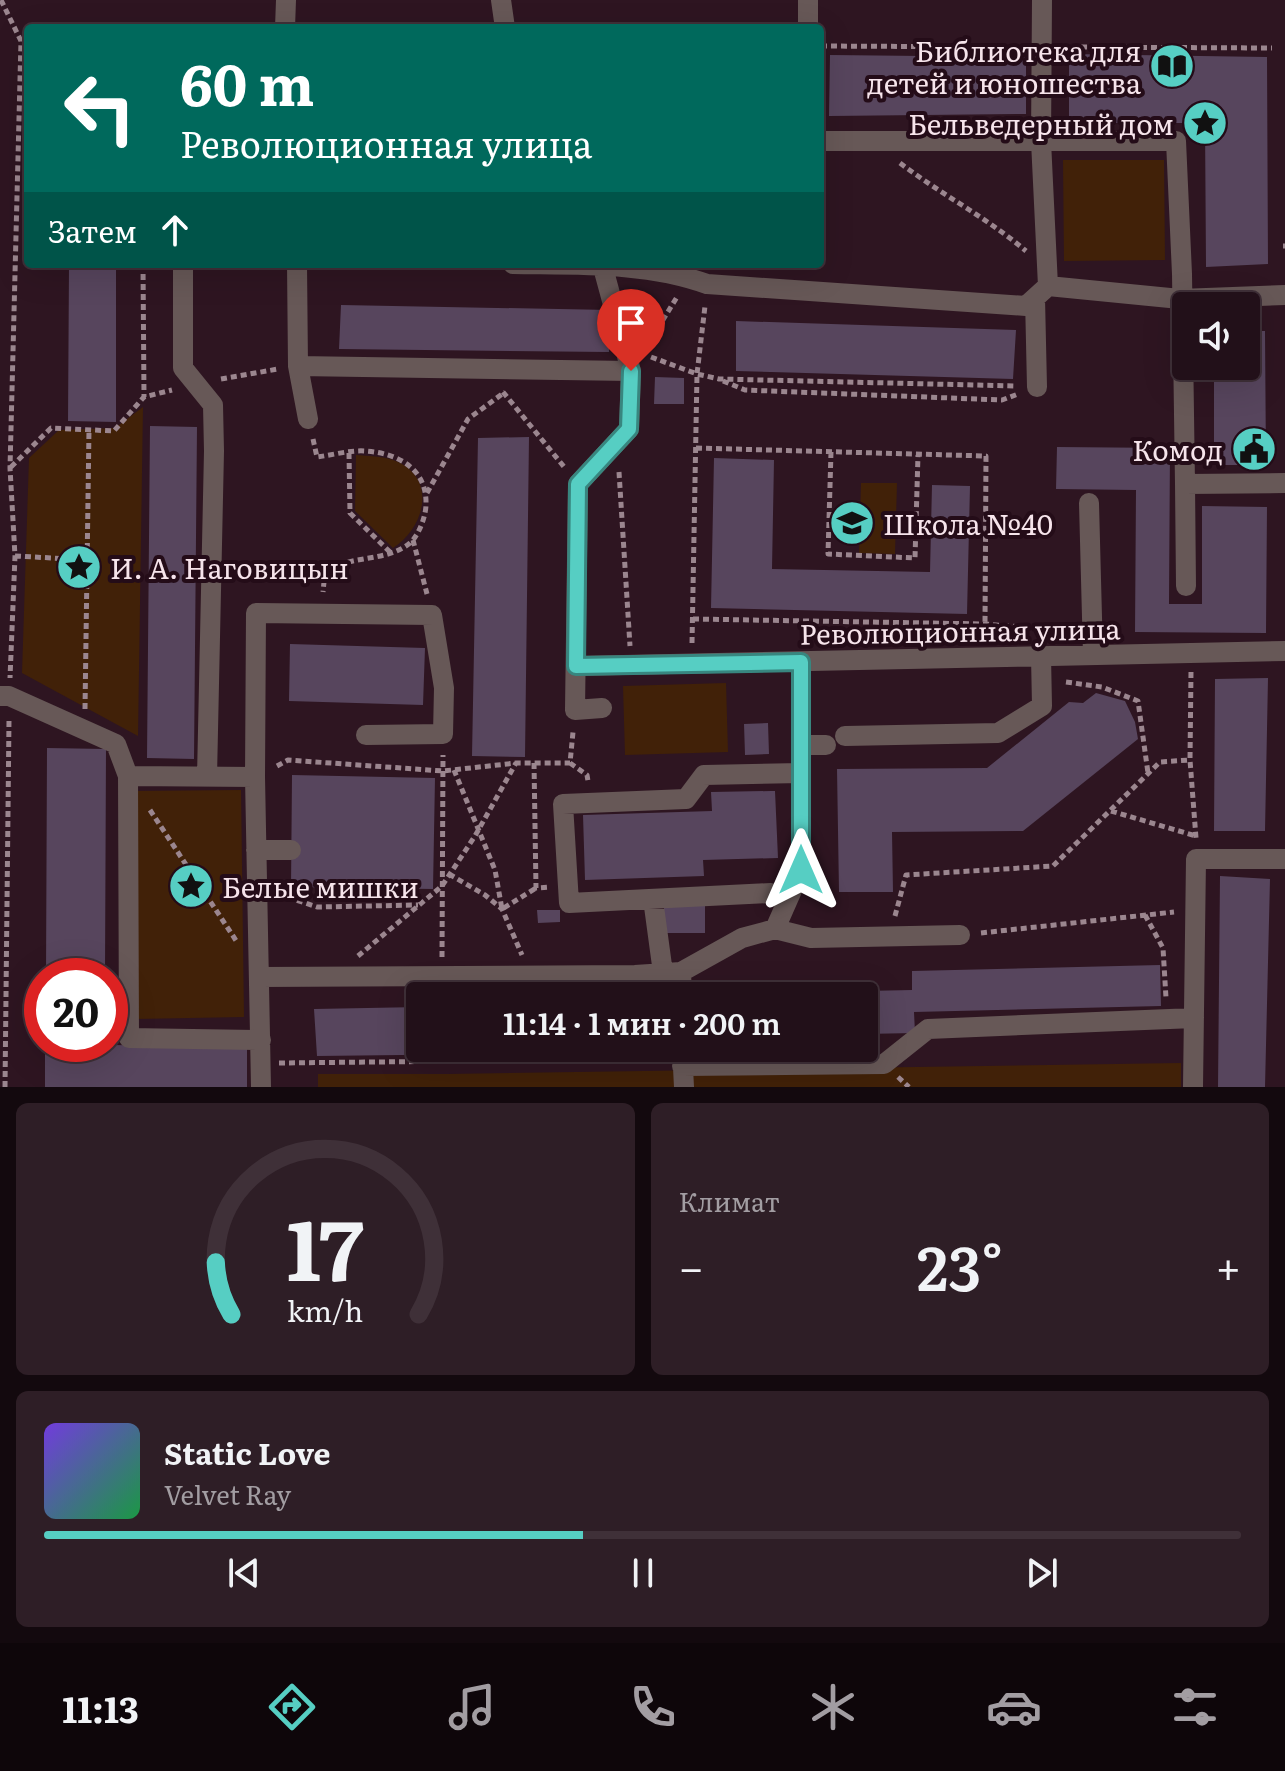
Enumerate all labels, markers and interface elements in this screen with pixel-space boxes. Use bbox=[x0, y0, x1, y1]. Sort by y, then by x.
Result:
place label: Библиотека для детей и юношества bbox=[867, 29, 1141, 103]
text: 60 m bbox=[180, 40, 314, 123]
library icon: Библиотека для детей и юношества bbox=[1148, 42, 1196, 90]
icon: left bbox=[48, 56, 152, 160]
place icon: Бельведерный дом bbox=[1181, 99, 1229, 147]
place label: Бельведерный дом bbox=[908, 102, 1174, 144]
text: Революционная улица bbox=[180, 116, 592, 169]
text: Затем bbox=[48, 208, 137, 252]
icon: ahead bbox=[153, 208, 197, 252]
pin bbox=[597, 289, 665, 371]
map controls bbox=[1172, 292, 1260, 380]
button: sound bbox=[1172, 292, 1260, 380]
icon: arrive bbox=[609, 301, 653, 345]
public building icon: Комод bbox=[1230, 425, 1278, 473]
place label: Комод bbox=[1132, 428, 1223, 470]
school or university icon: Школа №40 bbox=[828, 499, 876, 547]
place label: Школа №40 bbox=[883, 502, 1053, 544]
place icon: И. А. Наговицын bbox=[55, 543, 103, 591]
place label: И. А. Наговицын bbox=[110, 546, 349, 588]
street label: Революционная улица bbox=[799, 606, 1121, 654]
position arrow bbox=[759, 828, 843, 912]
place icon: Белые мишки bbox=[167, 862, 215, 910]
place label: Белые мишки bbox=[222, 865, 419, 907]
speed limit sign: 20 bbox=[24, 958, 128, 1062]
text: 11:14 · 1 мин · 200 m bbox=[503, 1000, 781, 1044]
text: Климат bbox=[679, 1181, 780, 1220]
text: 17 bbox=[287, 1183, 364, 1307]
text: 23° bbox=[917, 1220, 1003, 1309]
text: − bbox=[679, 1232, 704, 1298]
text: + bbox=[1215, 1232, 1241, 1298]
text: km/h bbox=[287, 1288, 363, 1331]
text: Static Love bbox=[164, 1430, 331, 1474]
text: Velvet Ray bbox=[164, 1474, 291, 1513]
icon: previous bbox=[222, 1551, 266, 1595]
icon: pause bbox=[621, 1551, 665, 1595]
icon: next bbox=[1020, 1551, 1064, 1595]
icon: directions bbox=[264, 1679, 320, 1735]
icon: music bbox=[444, 1679, 500, 1735]
icon: phone bbox=[625, 1679, 681, 1735]
icon: climate bbox=[805, 1679, 861, 1735]
icon: car bbox=[986, 1679, 1042, 1735]
icon: filters bbox=[1167, 1679, 1223, 1735]
text: 11:13 bbox=[62, 1681, 139, 1734]

